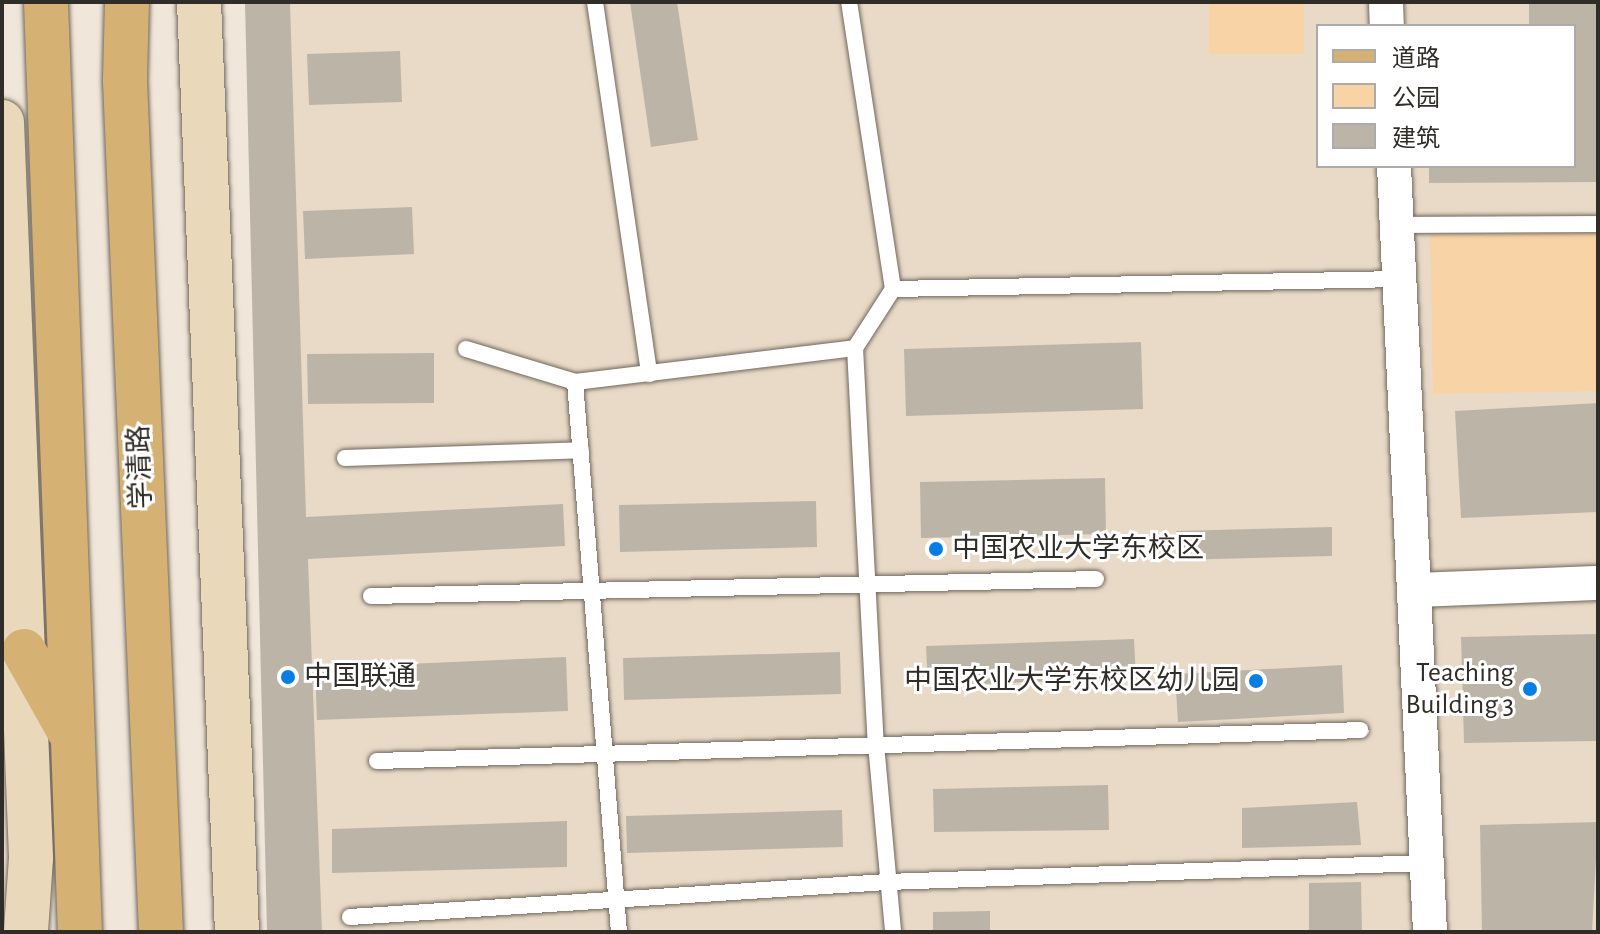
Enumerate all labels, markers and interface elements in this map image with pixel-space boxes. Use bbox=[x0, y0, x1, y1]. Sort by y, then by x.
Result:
legend bbox=[1316, 24, 1576, 168]
text: 道路 bbox=[1392, 47, 1440, 71]
text: 公园 bbox=[1392, 87, 1440, 111]
text: 建筑 bbox=[1392, 127, 1440, 151]
street label: 学清路 bbox=[123, 424, 159, 510]
place label: 中国农业大学东校区 bbox=[952, 532, 1204, 566]
marker: 中国农业大学东校区 bbox=[927, 540, 945, 558]
place label: Teaching Building 3 bbox=[1405, 656, 1514, 722]
place label: 中国联通 bbox=[304, 660, 416, 694]
place label: 中国农业大学东校区幼儿园 bbox=[904, 664, 1240, 698]
marker: 中国联通 bbox=[279, 668, 297, 686]
marker: 中国农业大学东校区幼儿园 bbox=[1247, 672, 1265, 690]
marker: Teaching Building 3 bbox=[1521, 680, 1539, 698]

